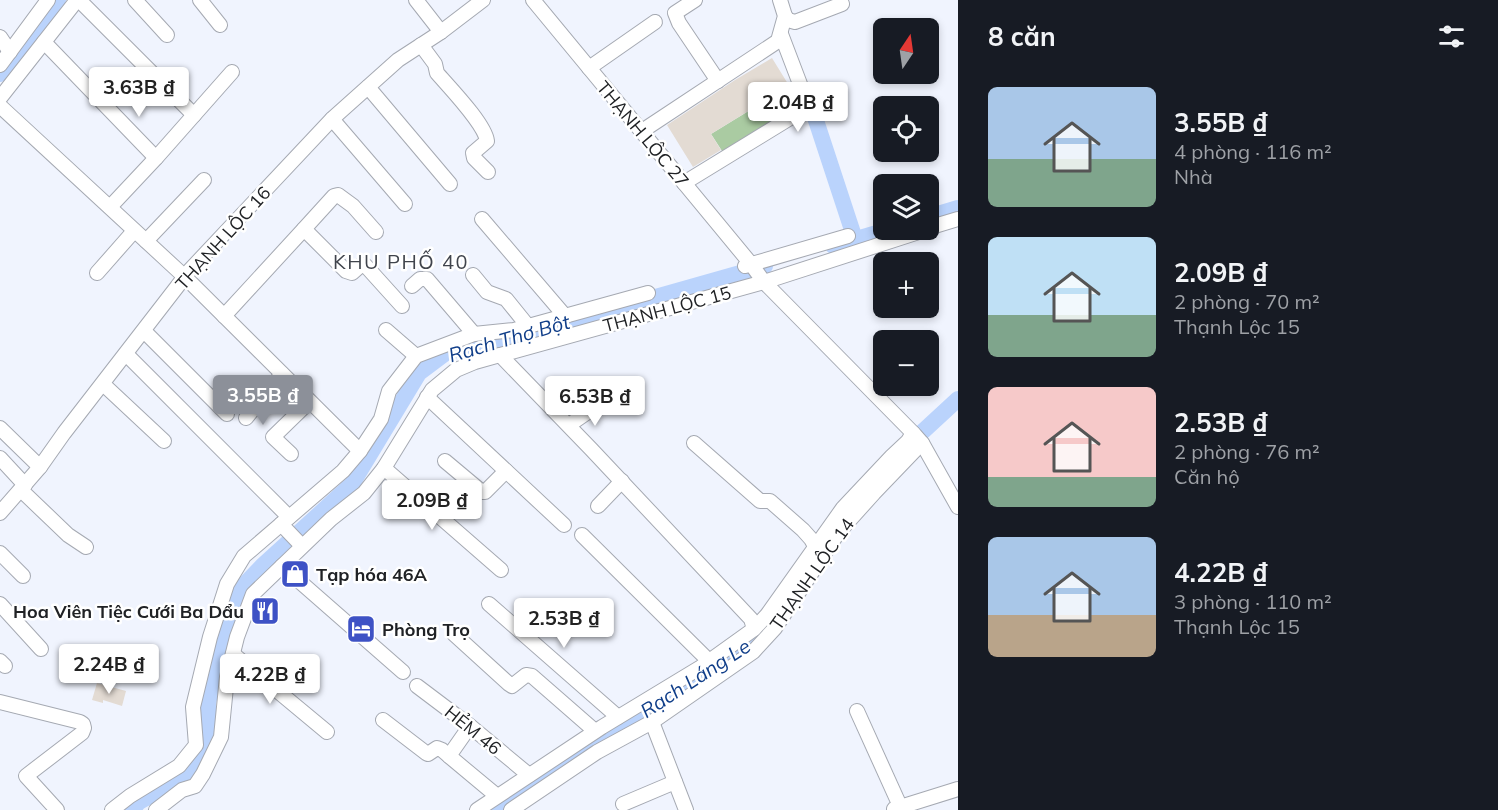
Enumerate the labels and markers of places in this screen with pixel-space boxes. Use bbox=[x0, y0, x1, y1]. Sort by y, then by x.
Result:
pin: 3.63B ₫ bbox=[84, 67, 194, 118]
pin: 2.04B ₫ bbox=[743, 82, 853, 133]
pin: 3.55B ₫ bbox=[208, 375, 318, 426]
pin: 6.53B ₫ bbox=[540, 376, 650, 427]
pin: 2.09B ₫ bbox=[377, 480, 487, 531]
shop icon: Tạp hóa 46A bbox=[279, 558, 311, 590]
place label: Tạp hóa 46A bbox=[316, 563, 428, 586]
restaurant icon: Hoa Viên Tiệc Cưới Ba Dẩu bbox=[249, 595, 281, 627]
pin: 2.53B ₫ bbox=[509, 598, 619, 649]
place label: Hoa Viên Tiệc Cưới Ba Dẩu bbox=[13, 600, 244, 623]
hotel icon: Phòng Trọ bbox=[345, 613, 377, 645]
place label: Phòng Trọ bbox=[382, 618, 470, 641]
pin: 2.24B ₫ bbox=[54, 644, 164, 695]
pin: 4.22B ₫ bbox=[215, 654, 325, 705]

